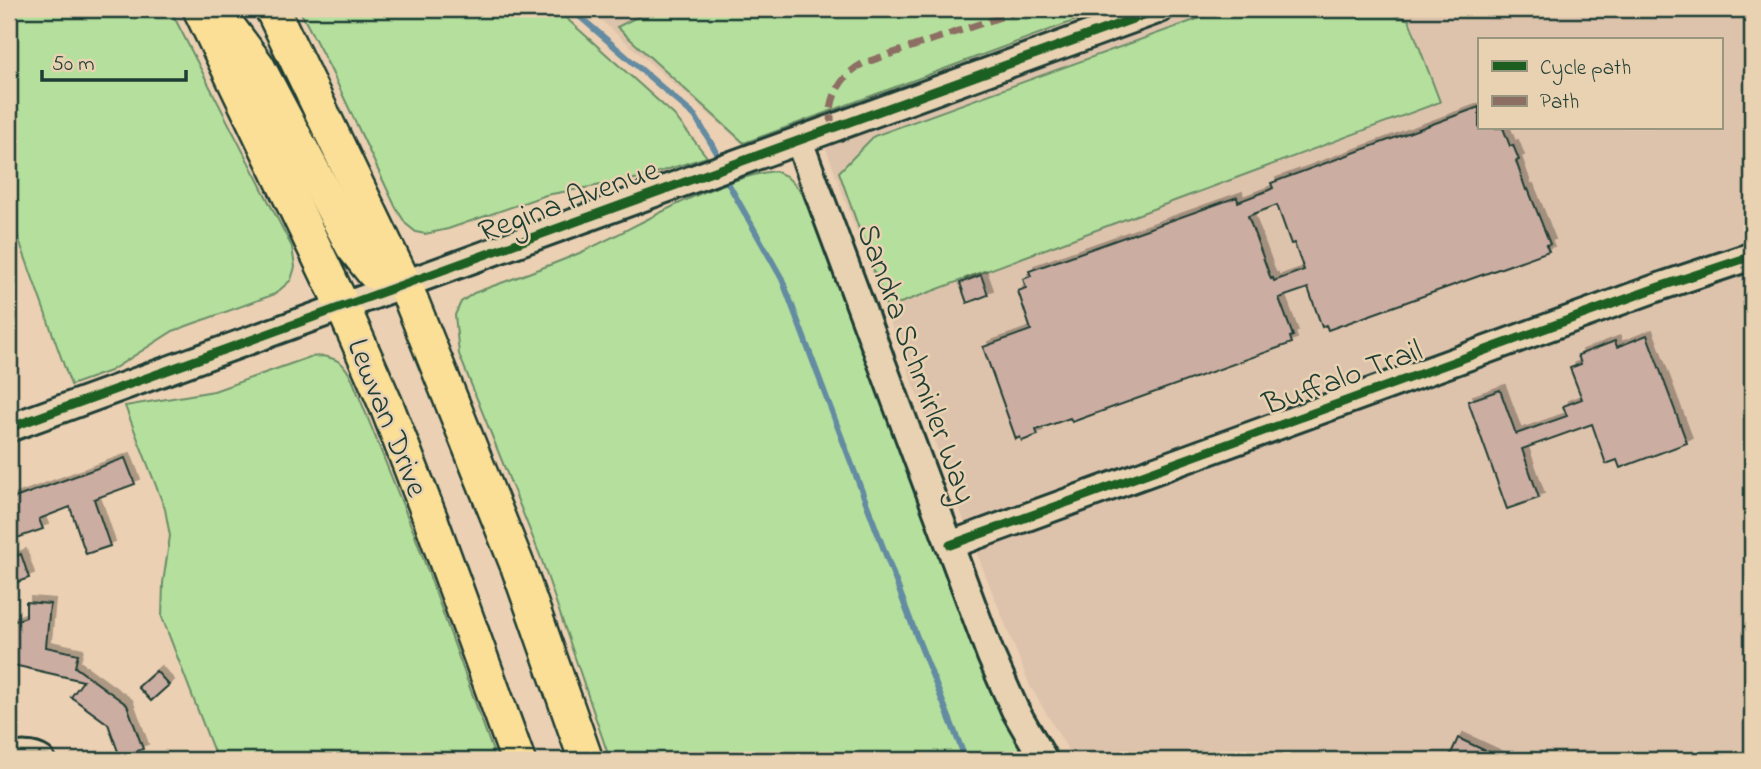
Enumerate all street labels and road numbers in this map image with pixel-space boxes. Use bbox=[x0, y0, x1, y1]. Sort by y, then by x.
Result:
street label: Regina Avenue bbox=[472, 148, 667, 257]
street label: Sandra Schmirler Way bbox=[842, 218, 987, 511]
street label: Buffalo Trail bbox=[1256, 329, 1430, 430]
street label: Lewvan Drive bbox=[333, 332, 439, 505]

